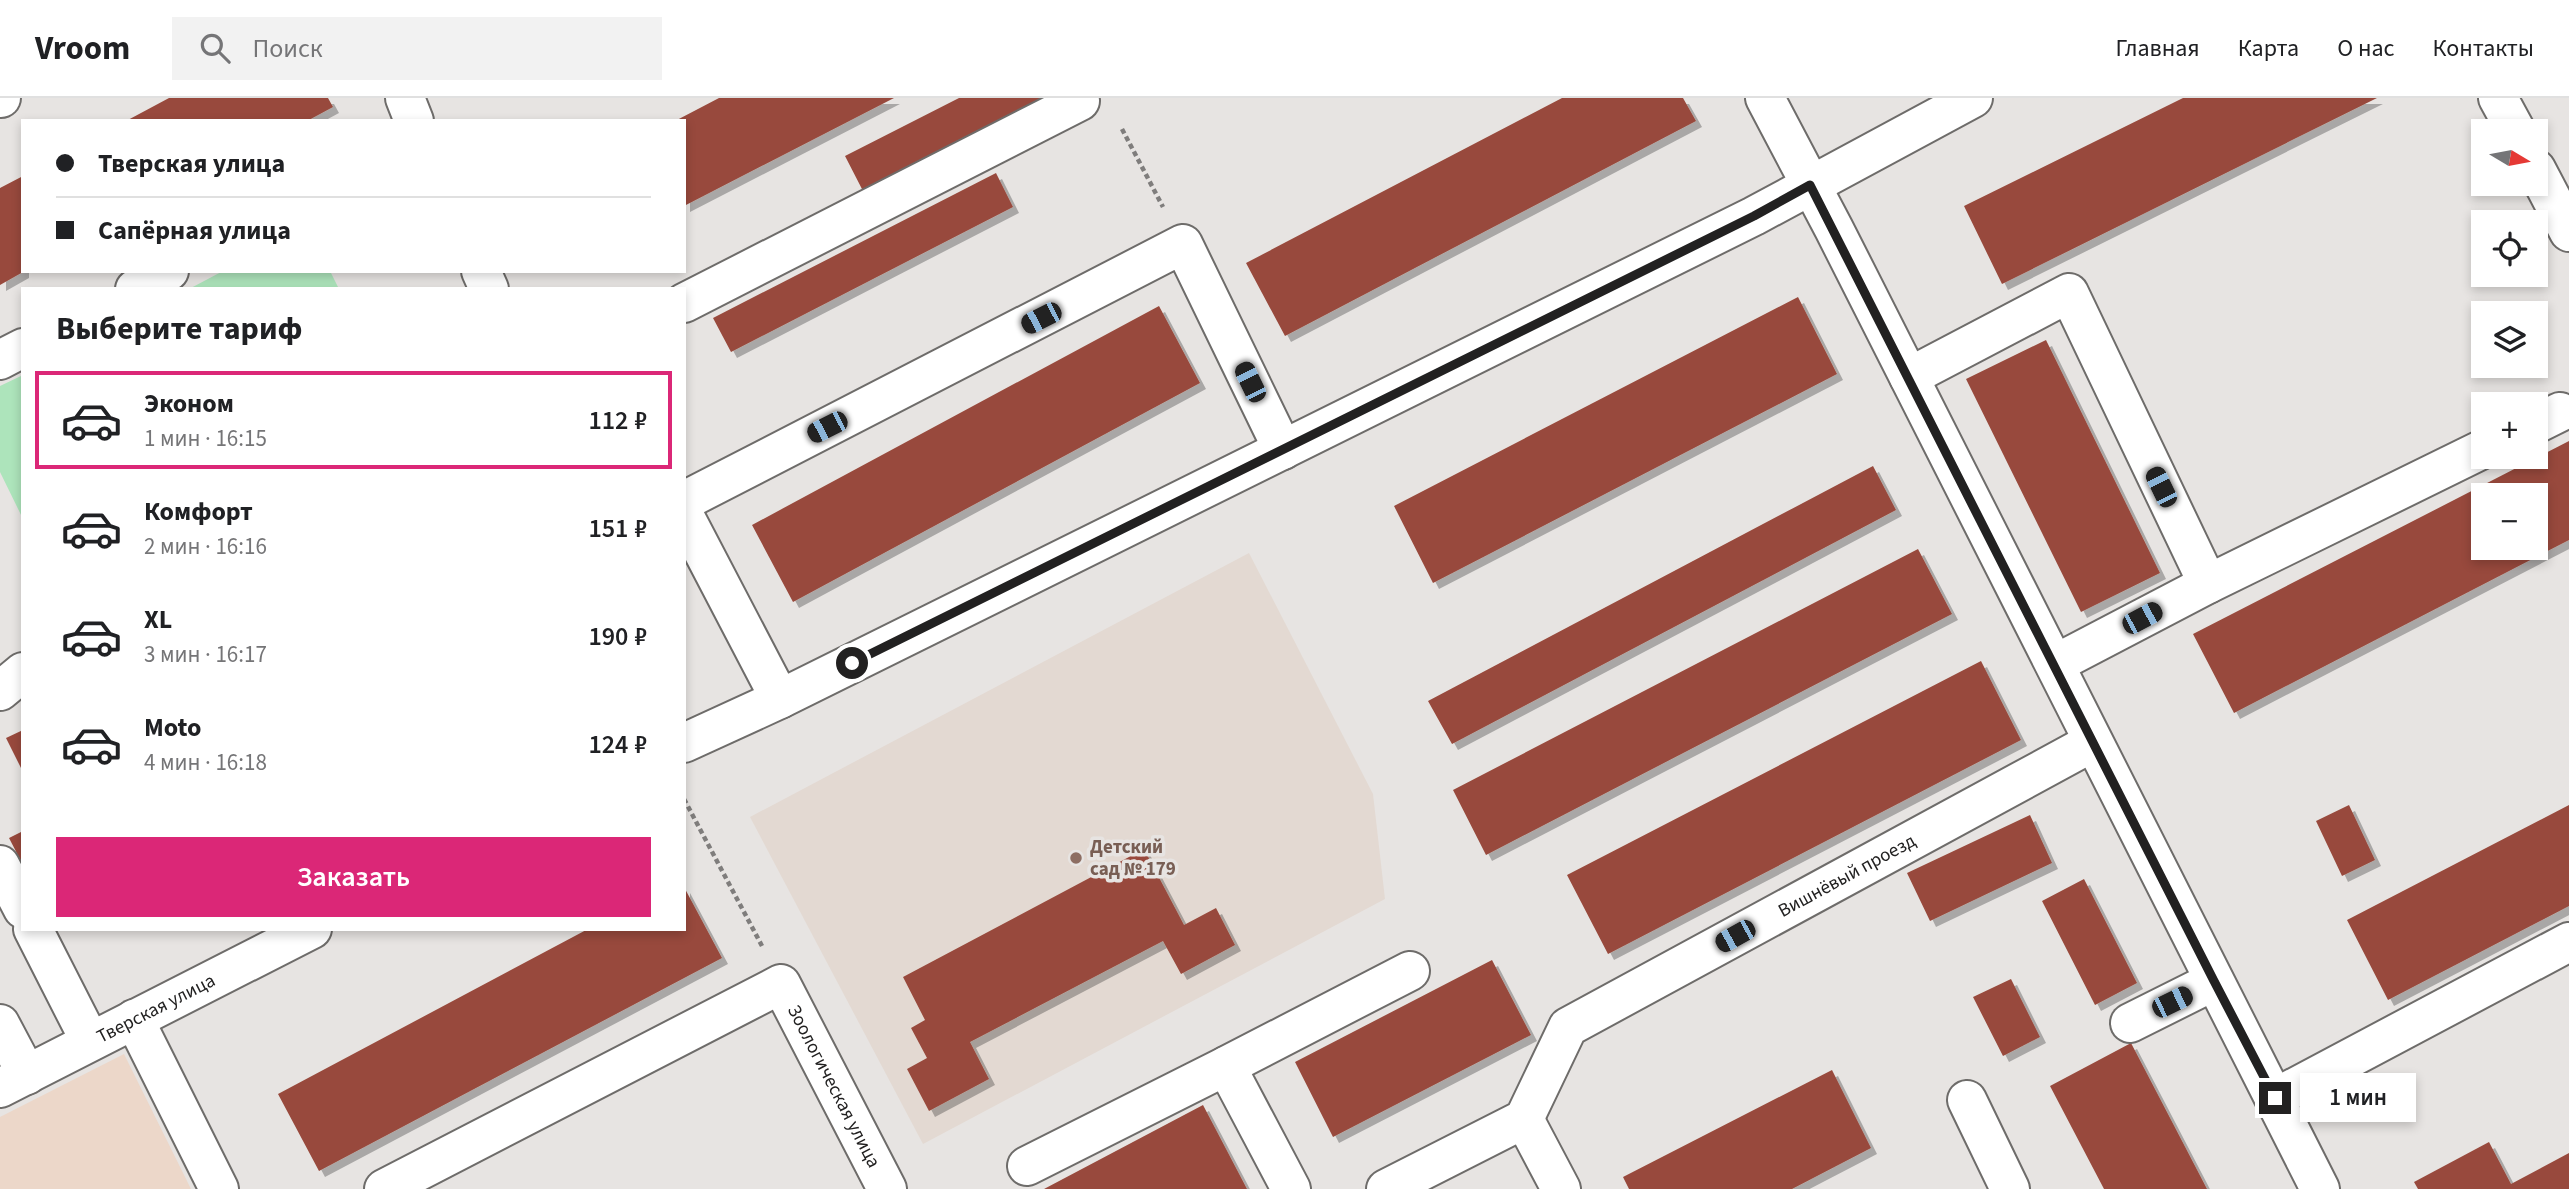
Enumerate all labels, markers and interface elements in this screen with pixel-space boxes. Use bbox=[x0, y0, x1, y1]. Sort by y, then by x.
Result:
search box bbox=[172, 17, 662, 80]
text: Vroom bbox=[35, 25, 130, 72]
icon: search bbox=[196, 29, 234, 67]
text: Поиск bbox=[252, 30, 323, 67]
text: Главная bbox=[2115, 31, 2200, 66]
text: Карта bbox=[2238, 31, 2299, 66]
text: О нас bbox=[2337, 31, 2394, 66]
text: Контакты bbox=[2432, 31, 2534, 66]
north arrow bbox=[2471, 119, 2548, 196]
map controls bbox=[2471, 119, 2548, 560]
text: Тверская улица bbox=[98, 145, 285, 182]
button: locate bbox=[2471, 210, 2548, 287]
text: Сапёрная улица bbox=[98, 212, 291, 249]
car bbox=[1018, 299, 1065, 337]
button: layers bbox=[2471, 301, 2548, 378]
text: Выберите тариф bbox=[56, 306, 303, 352]
car bbox=[1232, 359, 1269, 405]
text: Эконом bbox=[144, 385, 234, 422]
icon: car bbox=[60, 389, 123, 452]
button: + bbox=[2471, 392, 2548, 469]
text: 112 ₽ bbox=[588, 402, 647, 439]
car bbox=[804, 408, 851, 446]
text: 1 мин · 16:15 bbox=[144, 422, 267, 455]
car bbox=[2143, 464, 2180, 510]
button: − bbox=[2471, 483, 2548, 560]
text: Комфорт bbox=[144, 493, 253, 530]
icon: car bbox=[60, 497, 123, 560]
text: 151 ₽ bbox=[588, 510, 647, 547]
text: 2 мин · 16:16 bbox=[144, 530, 267, 563]
car bbox=[2119, 599, 2166, 637]
text: XL bbox=[144, 601, 172, 638]
icon: car bbox=[60, 605, 123, 668]
text: 190 ₽ bbox=[588, 618, 647, 655]
text: 3 мин · 16:17 bbox=[144, 638, 267, 671]
route start bbox=[836, 647, 868, 679]
text: Moto bbox=[144, 709, 201, 746]
icon: car bbox=[60, 713, 123, 776]
text: 124 ₽ bbox=[588, 726, 647, 763]
text: 4 мин · 16:18 bbox=[144, 746, 267, 779]
street label: Вишнёвый проезд bbox=[1773, 827, 1920, 924]
place label: Детский сад № 179 bbox=[1090, 834, 1176, 883]
button: Заказать bbox=[56, 837, 651, 917]
marker: Детский сад № 179 bbox=[1068, 850, 1084, 866]
car bbox=[1712, 917, 1759, 955]
street label: Тверская улица bbox=[92, 967, 220, 1050]
car bbox=[2149, 983, 2196, 1021]
street label: Зоологическая улица bbox=[781, 1000, 887, 1173]
callout: 1 мин bbox=[2300, 1074, 2415, 1122]
text: 1 мин bbox=[2329, 1081, 2387, 1114]
route end bbox=[2259, 1082, 2291, 1114]

